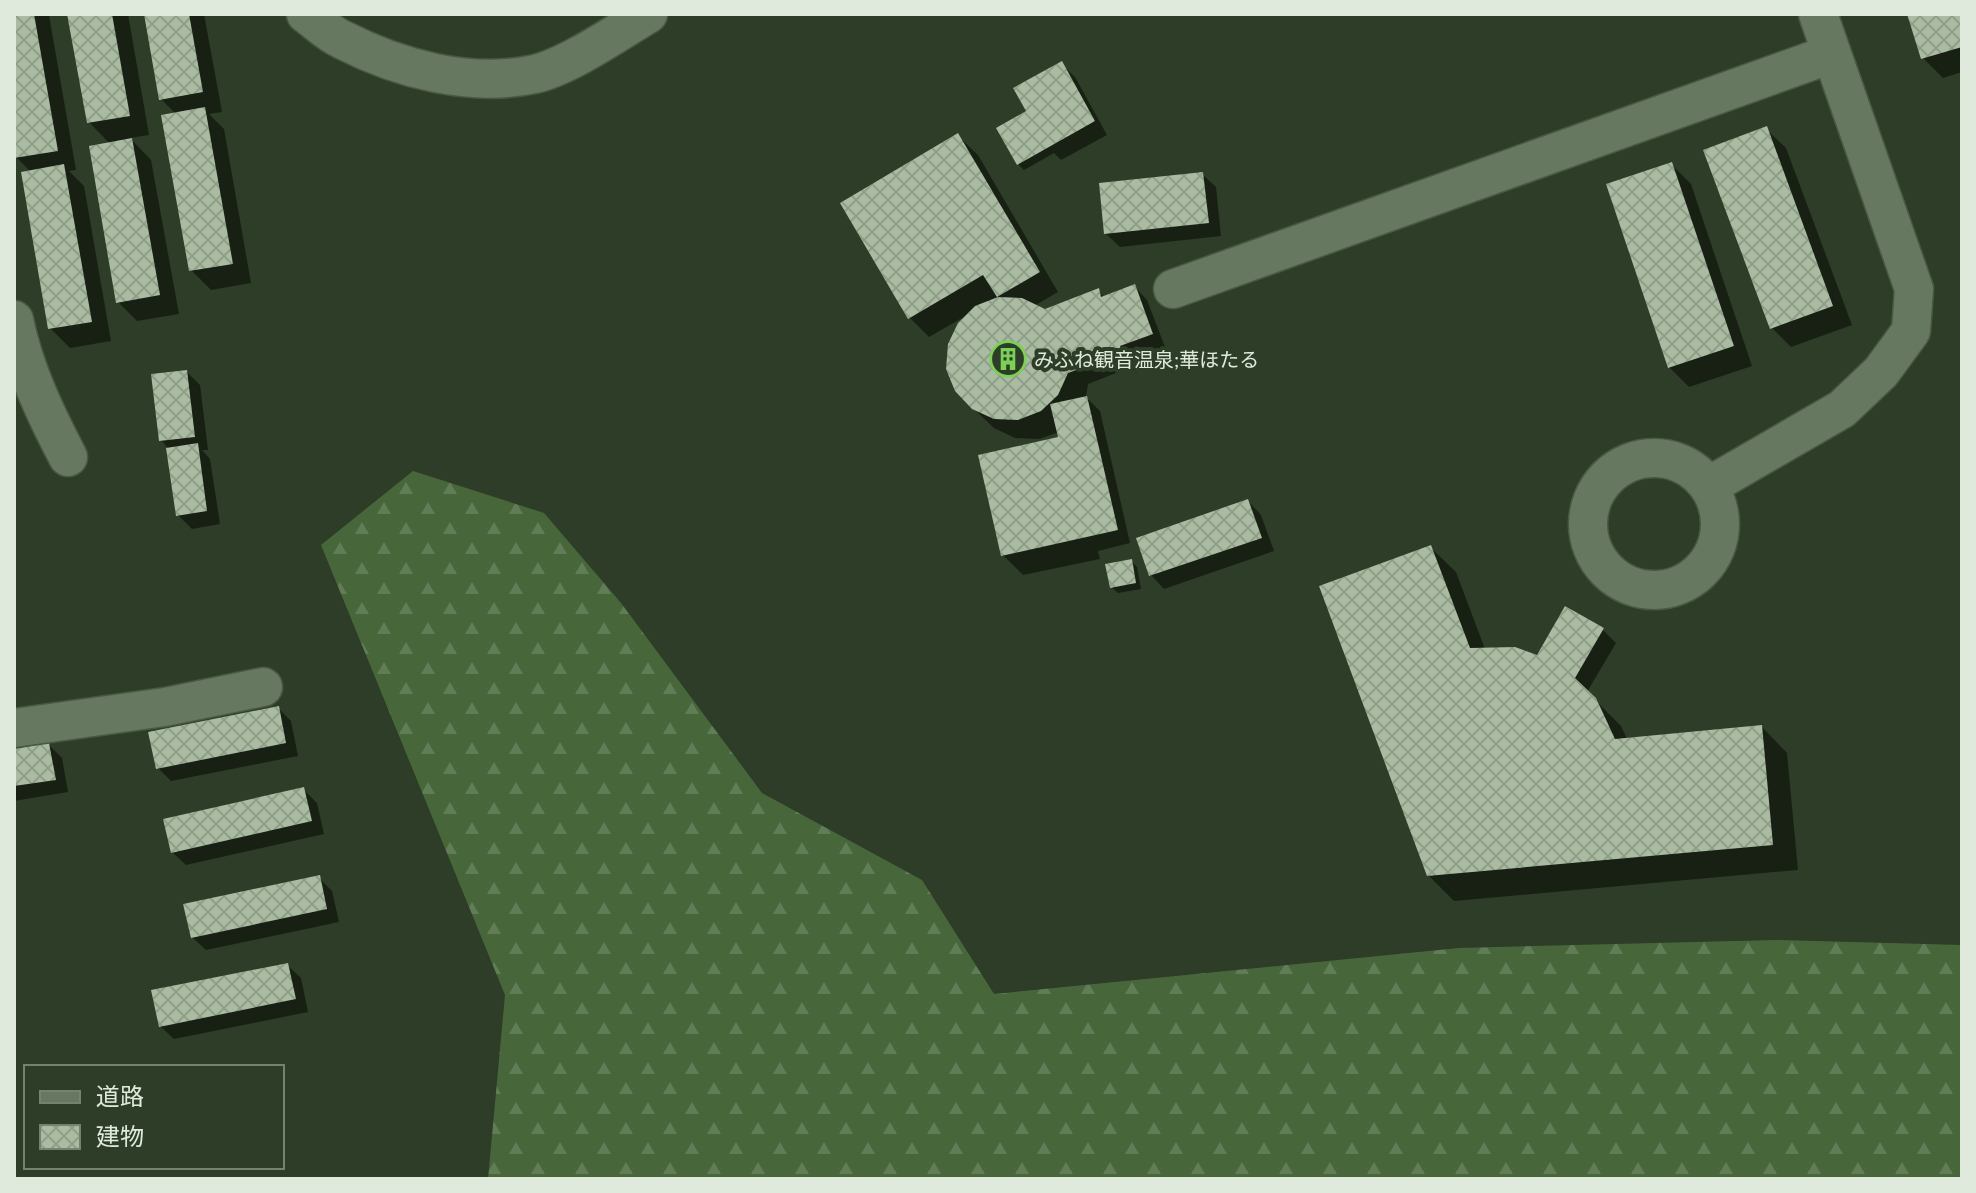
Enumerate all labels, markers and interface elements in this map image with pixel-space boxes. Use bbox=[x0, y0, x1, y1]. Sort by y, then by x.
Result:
building icon: みふね観音温泉;華ほたる bbox=[989, 340, 1027, 378]
place label: みふね観音温泉;華ほたる bbox=[1034, 347, 1259, 371]
legend bbox=[24, 1065, 284, 1169]
text: 道路 bbox=[96, 1081, 144, 1110]
text: 建物 bbox=[96, 1121, 144, 1150]

